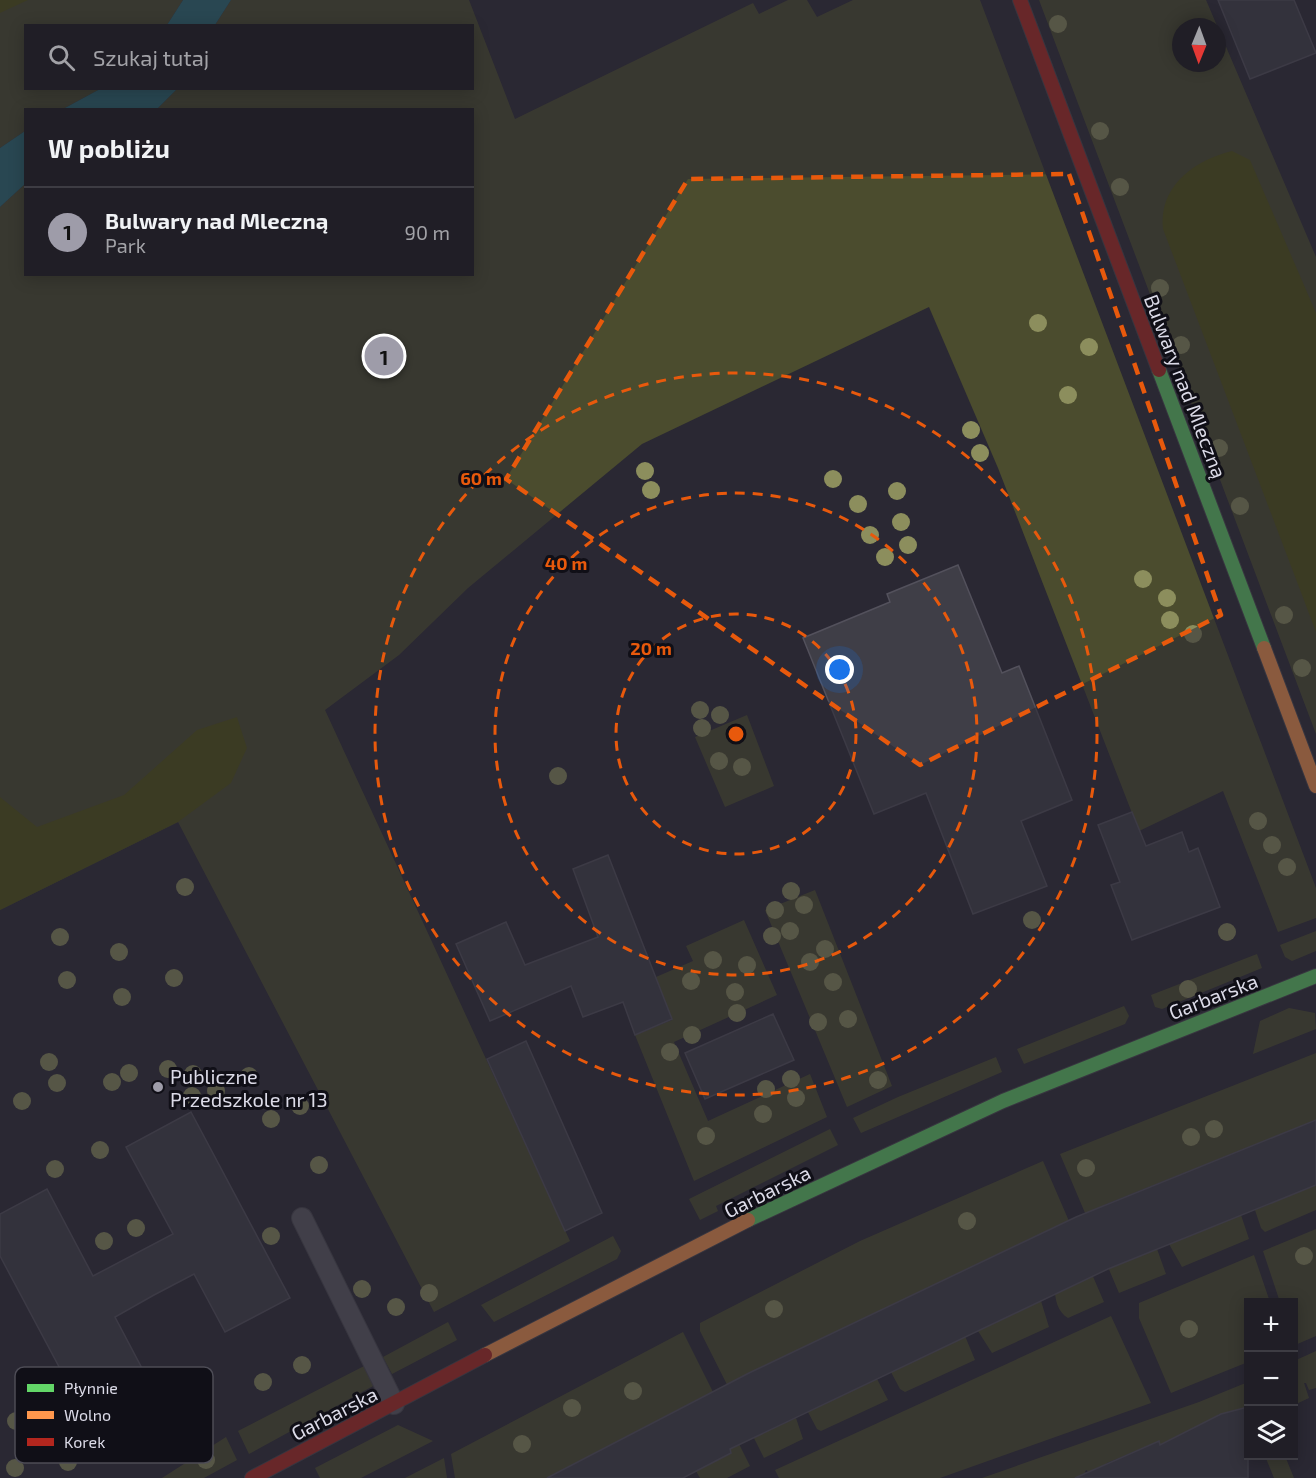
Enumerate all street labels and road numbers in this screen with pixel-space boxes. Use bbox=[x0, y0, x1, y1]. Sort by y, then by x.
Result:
street label: Bulwary nad Mleczną bbox=[1140, 291, 1232, 481]
street label: Garbarska bbox=[1165, 968, 1261, 1024]
street label: Garbarska bbox=[720, 1160, 814, 1222]
street label: Garbarska bbox=[287, 1381, 381, 1445]

